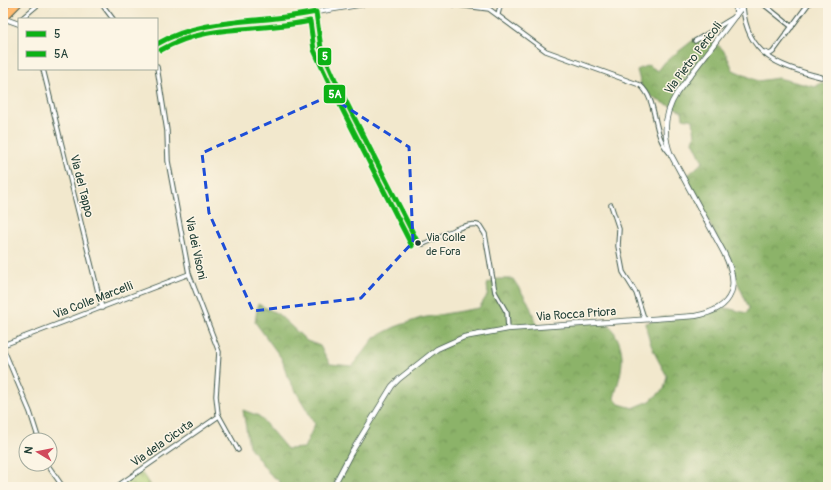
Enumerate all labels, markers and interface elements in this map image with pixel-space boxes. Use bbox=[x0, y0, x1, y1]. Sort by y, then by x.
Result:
legend bbox=[18, 18, 158, 70]
street label: Via Pietro Pericoli bbox=[661, 19, 725, 97]
text: 5 bbox=[54, 27, 61, 42]
text: 5A bbox=[54, 47, 69, 62]
line badge: 5 bbox=[317, 47, 332, 66]
text: 5 bbox=[322, 50, 328, 63]
line badge: 5A bbox=[323, 84, 346, 104]
text: 5A bbox=[328, 88, 342, 101]
street label: Via del Tappo bbox=[66, 153, 97, 220]
street label: Via dei Visoni bbox=[182, 215, 210, 281]
place label: Via Colle de Fora bbox=[426, 231, 466, 258]
marker: Via Colle de Fora bbox=[413, 238, 423, 248]
street label: Via Colle Marcelli bbox=[51, 278, 135, 323]
street label: Via Rocca Priora bbox=[535, 304, 617, 325]
street label: Via dela Cicuta bbox=[128, 416, 197, 470]
north arrow bbox=[18, 432, 58, 472]
text: N bbox=[22, 445, 36, 455]

